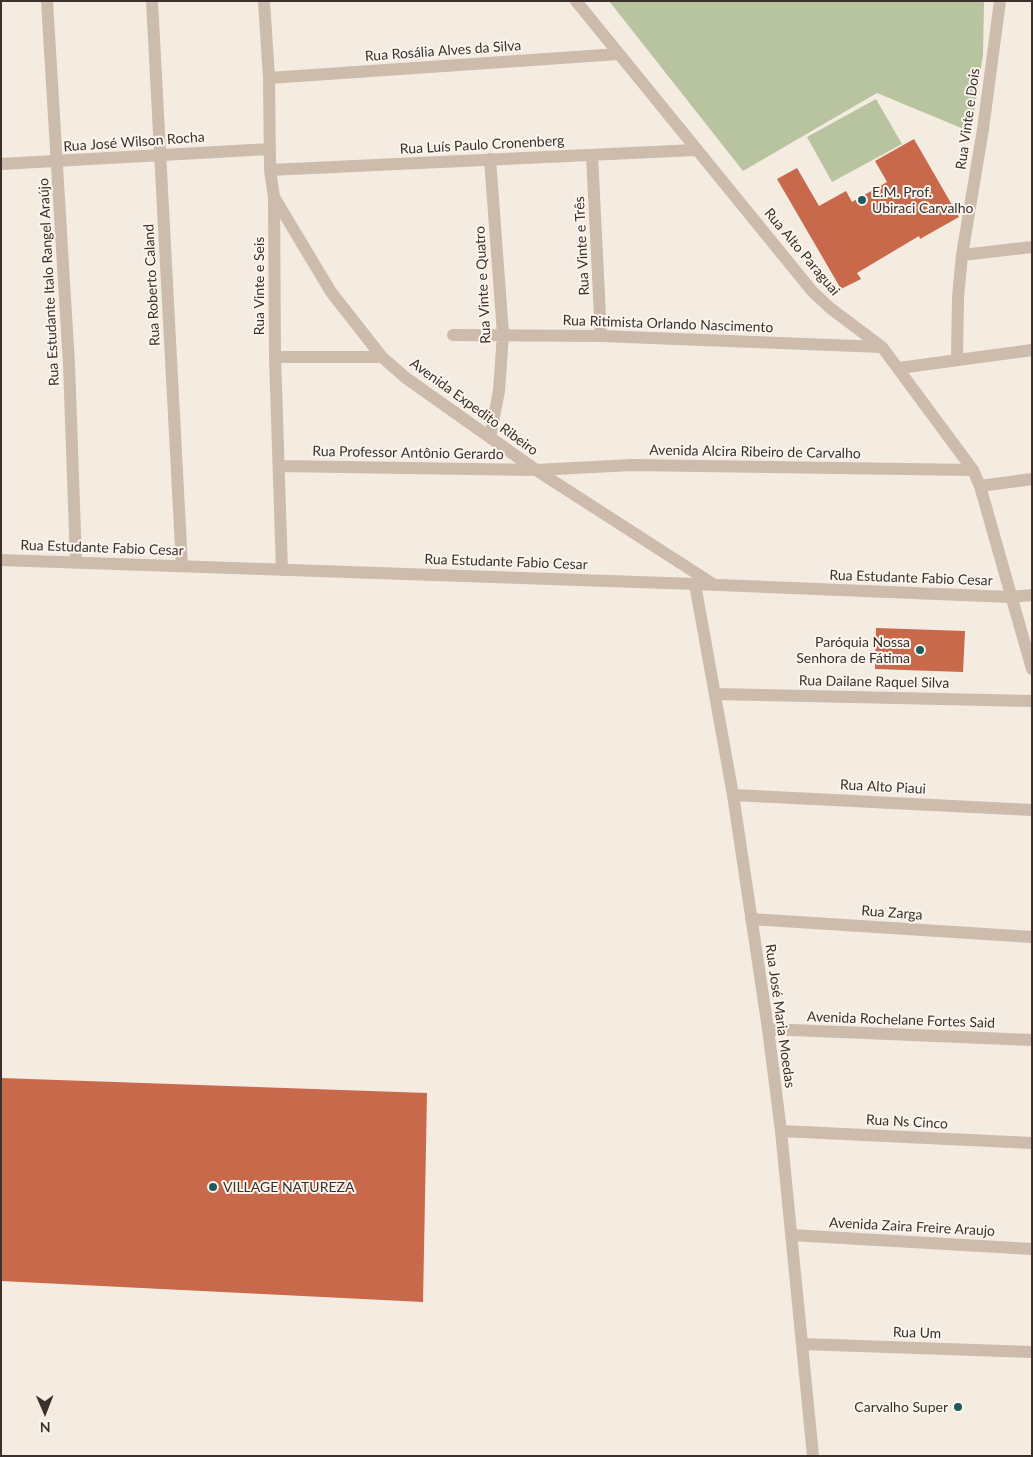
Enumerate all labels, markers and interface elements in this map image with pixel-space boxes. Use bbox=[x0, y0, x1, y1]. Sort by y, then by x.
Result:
street label: Rua Rosália Alves da Silva bbox=[364, 37, 522, 65]
street label: Rua Vinte e Dois bbox=[953, 67, 983, 171]
street label: Rua José Wilson Rocha bbox=[63, 129, 205, 155]
street label: Rua Luís Paulo Cronenberg bbox=[399, 132, 565, 158]
street label: Rua Estudante Italo Rangel Araújo bbox=[35, 178, 63, 386]
place label: E.M. Prof. Ubiraci Carvalho bbox=[872, 184, 973, 216]
marker: E.M. Prof. Ubiraci Carvalho bbox=[856, 194, 868, 206]
street label: Rua Vinte e Três bbox=[571, 196, 593, 296]
street label: Rua Alto Paraguai bbox=[761, 205, 843, 299]
street label: Rua Roberto Caland bbox=[140, 224, 164, 346]
street label: Rua Vinte e Quatro bbox=[472, 226, 494, 344]
street label: Rua Vinte e Seis bbox=[251, 237, 267, 335]
street label: Rua Ritimista Orlando Nascimento bbox=[562, 312, 774, 336]
street label: Avenida Expedito Ribeiro bbox=[407, 355, 541, 459]
street label: Avenida Alcira Ribeiro de Carvalho bbox=[649, 442, 861, 462]
street label: Rua Professor Antônio Gerardo bbox=[312, 443, 504, 463]
street label: Rua Estudante Fabio Cesar bbox=[20, 537, 184, 559]
street label: Rua Estudante Fabio Cesar bbox=[424, 551, 588, 573]
street label: Rua Estudante Fabio Cesar bbox=[829, 567, 993, 589]
place label: Paróquia Nossa Senhora de Fátima bbox=[796, 634, 910, 666]
marker: Paróquia Nossa Senhora de Fátima bbox=[914, 644, 926, 656]
street label: Rua Dailane Raquel Silva bbox=[799, 672, 949, 692]
street label: Rua Alto Piaui bbox=[840, 776, 926, 798]
street label: Rua Zarga bbox=[861, 902, 923, 924]
street label: Rua José Maria Moedas bbox=[762, 943, 798, 1089]
street label: Avenida Rochelane Fortes Said bbox=[807, 1008, 995, 1032]
street label: Rua Ns Cinco bbox=[866, 1111, 948, 1133]
place label: VILLAGE NATUREZA bbox=[223, 1179, 354, 1195]
marker: VILLAGE NATUREZA bbox=[207, 1181, 219, 1193]
street label: Avenida Zaira Freire Araujo bbox=[829, 1214, 995, 1240]
street label: Rua Um bbox=[893, 1324, 941, 1342]
north arrow bbox=[20, 1387, 70, 1437]
place label: Carvalho Super bbox=[854, 1399, 948, 1415]
marker: Carvalho Super bbox=[952, 1401, 964, 1413]
text: N bbox=[40, 1419, 51, 1436]

